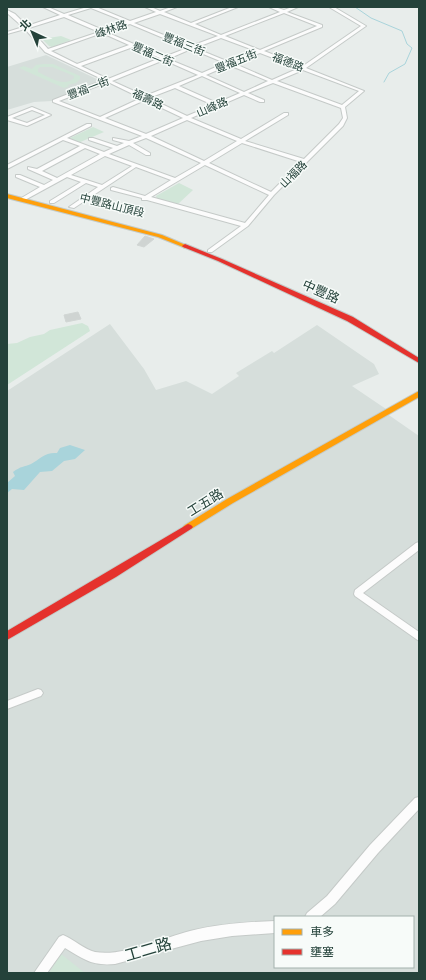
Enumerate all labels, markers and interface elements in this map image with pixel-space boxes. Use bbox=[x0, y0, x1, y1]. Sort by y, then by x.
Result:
north arrow bbox=[12, 12, 52, 52]
text: 北 bbox=[16, 16, 34, 34]
street label: 峰林路 bbox=[93, 17, 129, 41]
street label: 豐福三街 bbox=[161, 29, 207, 59]
street label: 豐福二街 bbox=[130, 39, 176, 69]
street label: 豐福五街 bbox=[213, 46, 259, 76]
street label: 福德路 bbox=[270, 50, 306, 74]
street label: 豐福一街 bbox=[65, 74, 111, 102]
street label: 福壽路 bbox=[130, 86, 166, 112]
street label: 山峰路 bbox=[194, 94, 230, 120]
street label: 山福路 bbox=[276, 157, 310, 191]
street label: 中豐路山頂段 bbox=[78, 190, 146, 220]
street label: 中豐路 bbox=[300, 276, 342, 307]
street label: 工五路 bbox=[184, 485, 226, 520]
legend bbox=[274, 916, 414, 968]
text: 車多 bbox=[310, 924, 334, 939]
street label: 工二路 bbox=[122, 933, 174, 965]
text: 壅塞 bbox=[310, 944, 334, 959]

